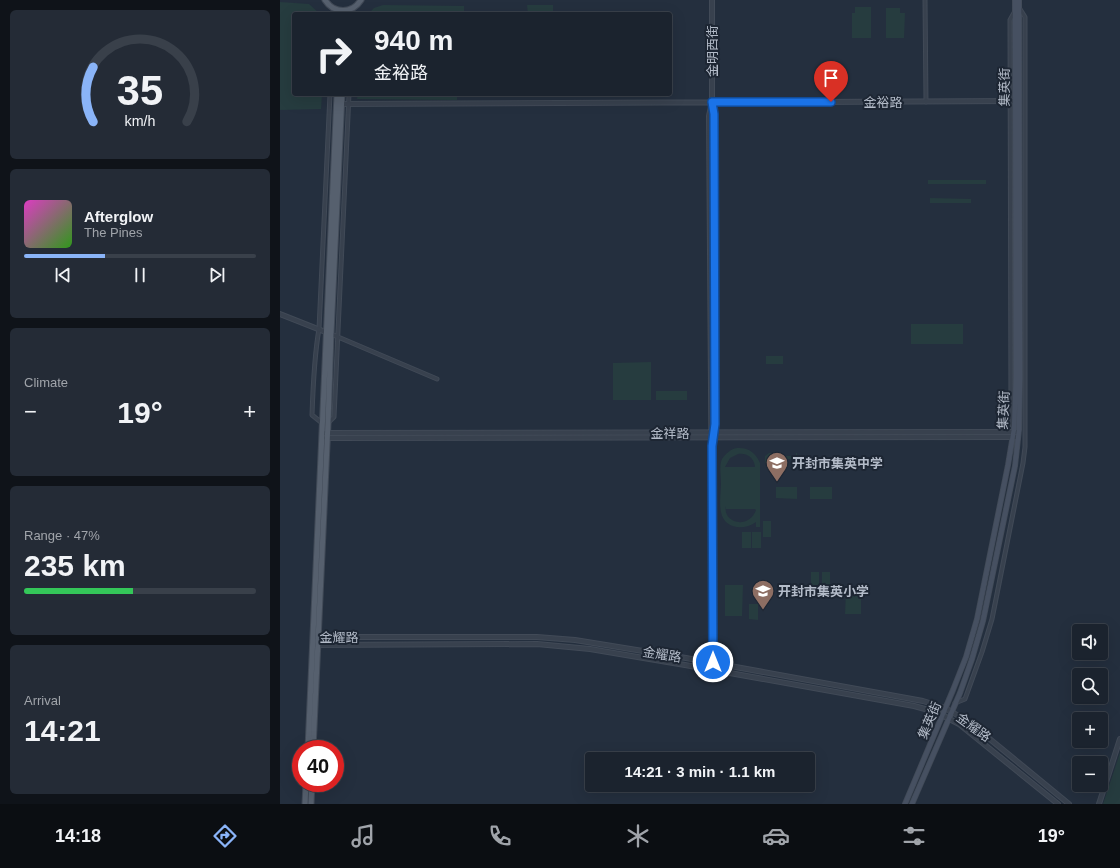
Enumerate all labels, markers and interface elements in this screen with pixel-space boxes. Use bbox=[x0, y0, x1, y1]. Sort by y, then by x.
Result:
text: 940 m bbox=[374, 25, 453, 56]
street label: 金明西街 bbox=[705, 25, 720, 77]
icon: right bbox=[308, 28, 360, 80]
pin bbox=[814, 61, 848, 102]
text: 金裕路 bbox=[374, 63, 428, 83]
text: 35 bbox=[117, 67, 163, 114]
icon: arrive bbox=[820, 67, 842, 89]
street label: 集英街 bbox=[997, 67, 1012, 107]
street label: 金裕路 bbox=[863, 95, 903, 110]
text: km/h bbox=[125, 113, 156, 129]
text: Afterglow bbox=[84, 208, 153, 225]
text: The Pines bbox=[84, 225, 143, 240]
icon: previous bbox=[52, 264, 74, 286]
icon: pause bbox=[129, 264, 151, 286]
icon: next bbox=[206, 264, 228, 286]
text: Climate bbox=[24, 375, 68, 390]
street label: 集英街 bbox=[995, 390, 1012, 430]
text: 19° bbox=[117, 396, 163, 429]
text: − bbox=[24, 399, 37, 424]
text: + bbox=[243, 399, 256, 424]
street label: 金祥路 bbox=[650, 426, 690, 441]
school or university icon: 开封市集英中学 bbox=[764, 450, 790, 483]
place label: 开封市集英中学 bbox=[792, 456, 883, 471]
text: Range · 47% bbox=[24, 528, 100, 543]
text: 235 km bbox=[24, 549, 126, 582]
school or university icon: 开封市集英小学 bbox=[750, 578, 776, 611]
place label: 开封市集英小学 bbox=[778, 584, 869, 599]
map controls bbox=[1072, 624, 1108, 792]
button: sound bbox=[1072, 624, 1108, 660]
street label: 金耀路 bbox=[319, 630, 359, 645]
position arrow bbox=[692, 641, 734, 683]
street label: 金耀路 bbox=[641, 644, 682, 665]
button: search bbox=[1072, 668, 1108, 704]
text: Arrival bbox=[24, 693, 61, 708]
street label: 集英街 bbox=[915, 699, 944, 741]
street label: 金耀路 bbox=[954, 710, 994, 745]
button: + bbox=[1072, 712, 1108, 748]
text: 14:21 bbox=[24, 714, 101, 747]
speed limit sign: 40 bbox=[292, 740, 344, 792]
button: − bbox=[1072, 756, 1108, 792]
text: 14:21 · 3 min · 1.1 km bbox=[625, 763, 775, 780]
icon: directions bbox=[211, 822, 239, 850]
icon: music bbox=[349, 822, 377, 850]
icon: phone bbox=[486, 822, 514, 850]
icon: climate bbox=[624, 822, 652, 850]
icon: car bbox=[762, 822, 790, 850]
icon: filters bbox=[900, 822, 928, 850]
text: 14:18 bbox=[55, 826, 101, 846]
text: 19° bbox=[1038, 826, 1065, 846]

